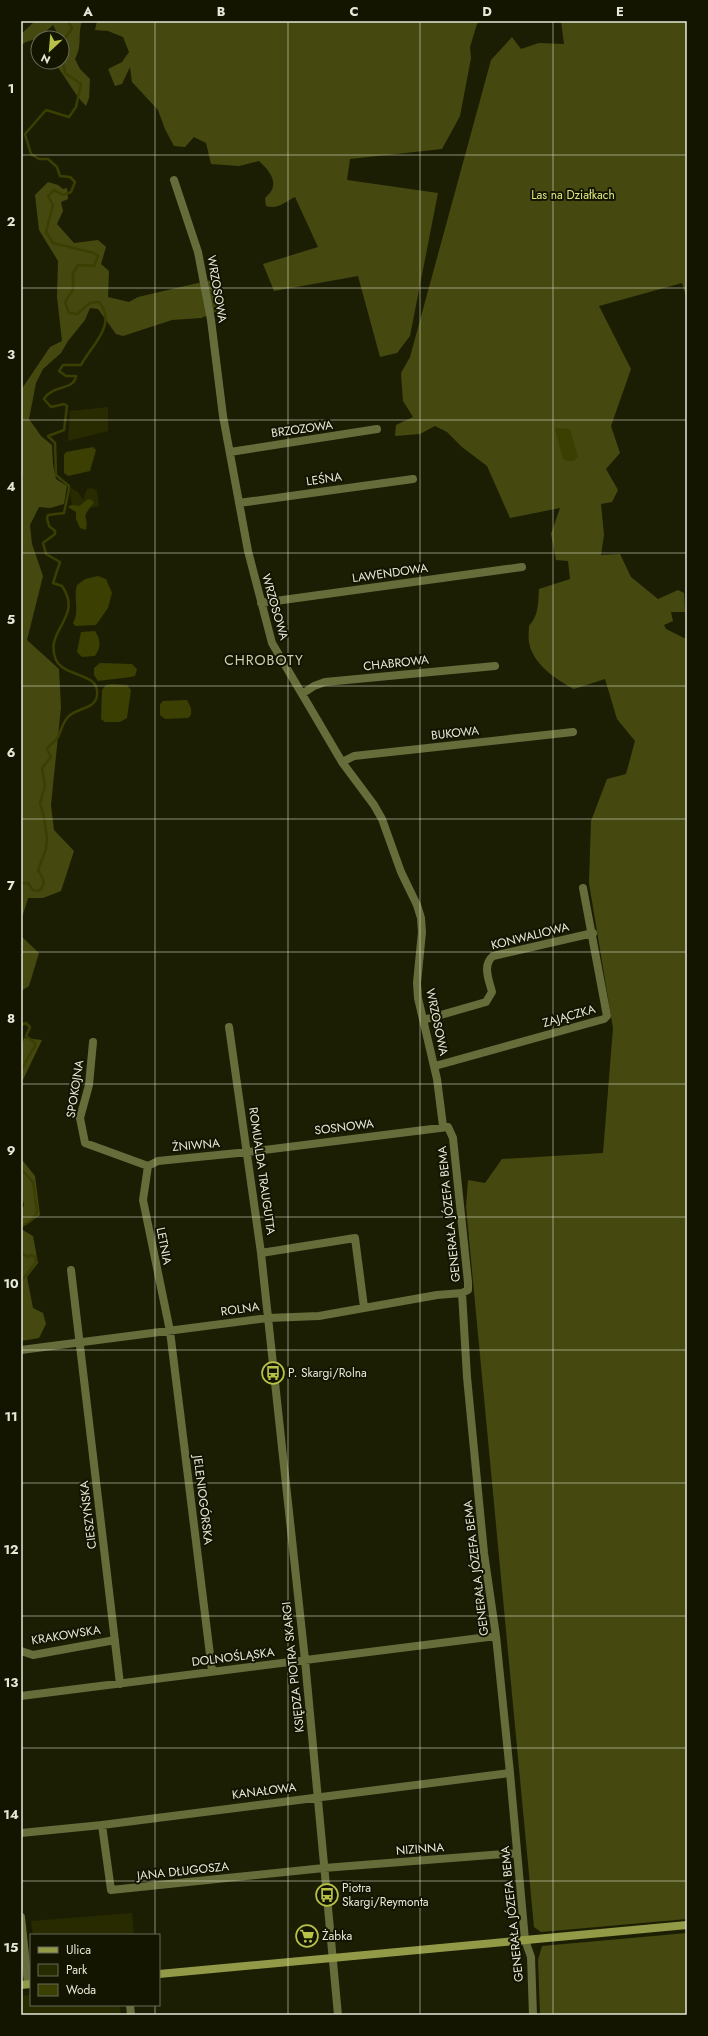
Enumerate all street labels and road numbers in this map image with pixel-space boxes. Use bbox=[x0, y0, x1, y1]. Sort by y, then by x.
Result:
street label: WRZOSOWA bbox=[202, 254, 232, 324]
street label: BRZOZOWA bbox=[270, 416, 334, 442]
street label: LEŚNA bbox=[305, 468, 343, 490]
street label: LAWENDOWA bbox=[351, 559, 429, 587]
street label: WRZOSOWA bbox=[257, 572, 293, 642]
street label: CHABROWA bbox=[362, 651, 430, 675]
street label: BUKOWA bbox=[430, 722, 480, 744]
street label: KONWALIOWA bbox=[489, 918, 571, 954]
street label: WRZOSOWA bbox=[421, 987, 453, 1057]
street label: ZAJĄCZKA bbox=[540, 1000, 598, 1032]
street label: SPOKOJNA bbox=[62, 1059, 88, 1119]
street label: ROMUALDA TRAUGUTTA bbox=[244, 1106, 280, 1236]
street label: SOSNOWA bbox=[313, 1114, 375, 1140]
street label: ŻNIWNA bbox=[171, 1134, 221, 1156]
street label: GENERAŁA JÓZEFA BEMA bbox=[433, 1145, 465, 1283]
street label: LETNIA bbox=[152, 1226, 176, 1266]
street label: ROLNA bbox=[220, 1297, 261, 1321]
street label: JELENIOGÓRSKA bbox=[188, 1452, 217, 1546]
street label: CIESZYŃSKA bbox=[75, 1480, 101, 1550]
street label: GENERAŁA JÓZEFA BEMA bbox=[459, 1499, 493, 1637]
street label: KSIĘDZA PIOTRA SKARGI bbox=[277, 1601, 309, 1733]
street label: KRAKOWSKA bbox=[30, 1621, 102, 1649]
street label: DOLNOŚLĄSKA bbox=[191, 1643, 276, 1671]
street label: KANAŁOWA bbox=[231, 1778, 297, 1804]
street label: NIZINNA bbox=[395, 1838, 445, 1860]
street label: GENERAŁA JÓZEFA BEMA bbox=[496, 1845, 528, 1983]
street label: JANA DŁUGOSZA bbox=[134, 1857, 230, 1885]

